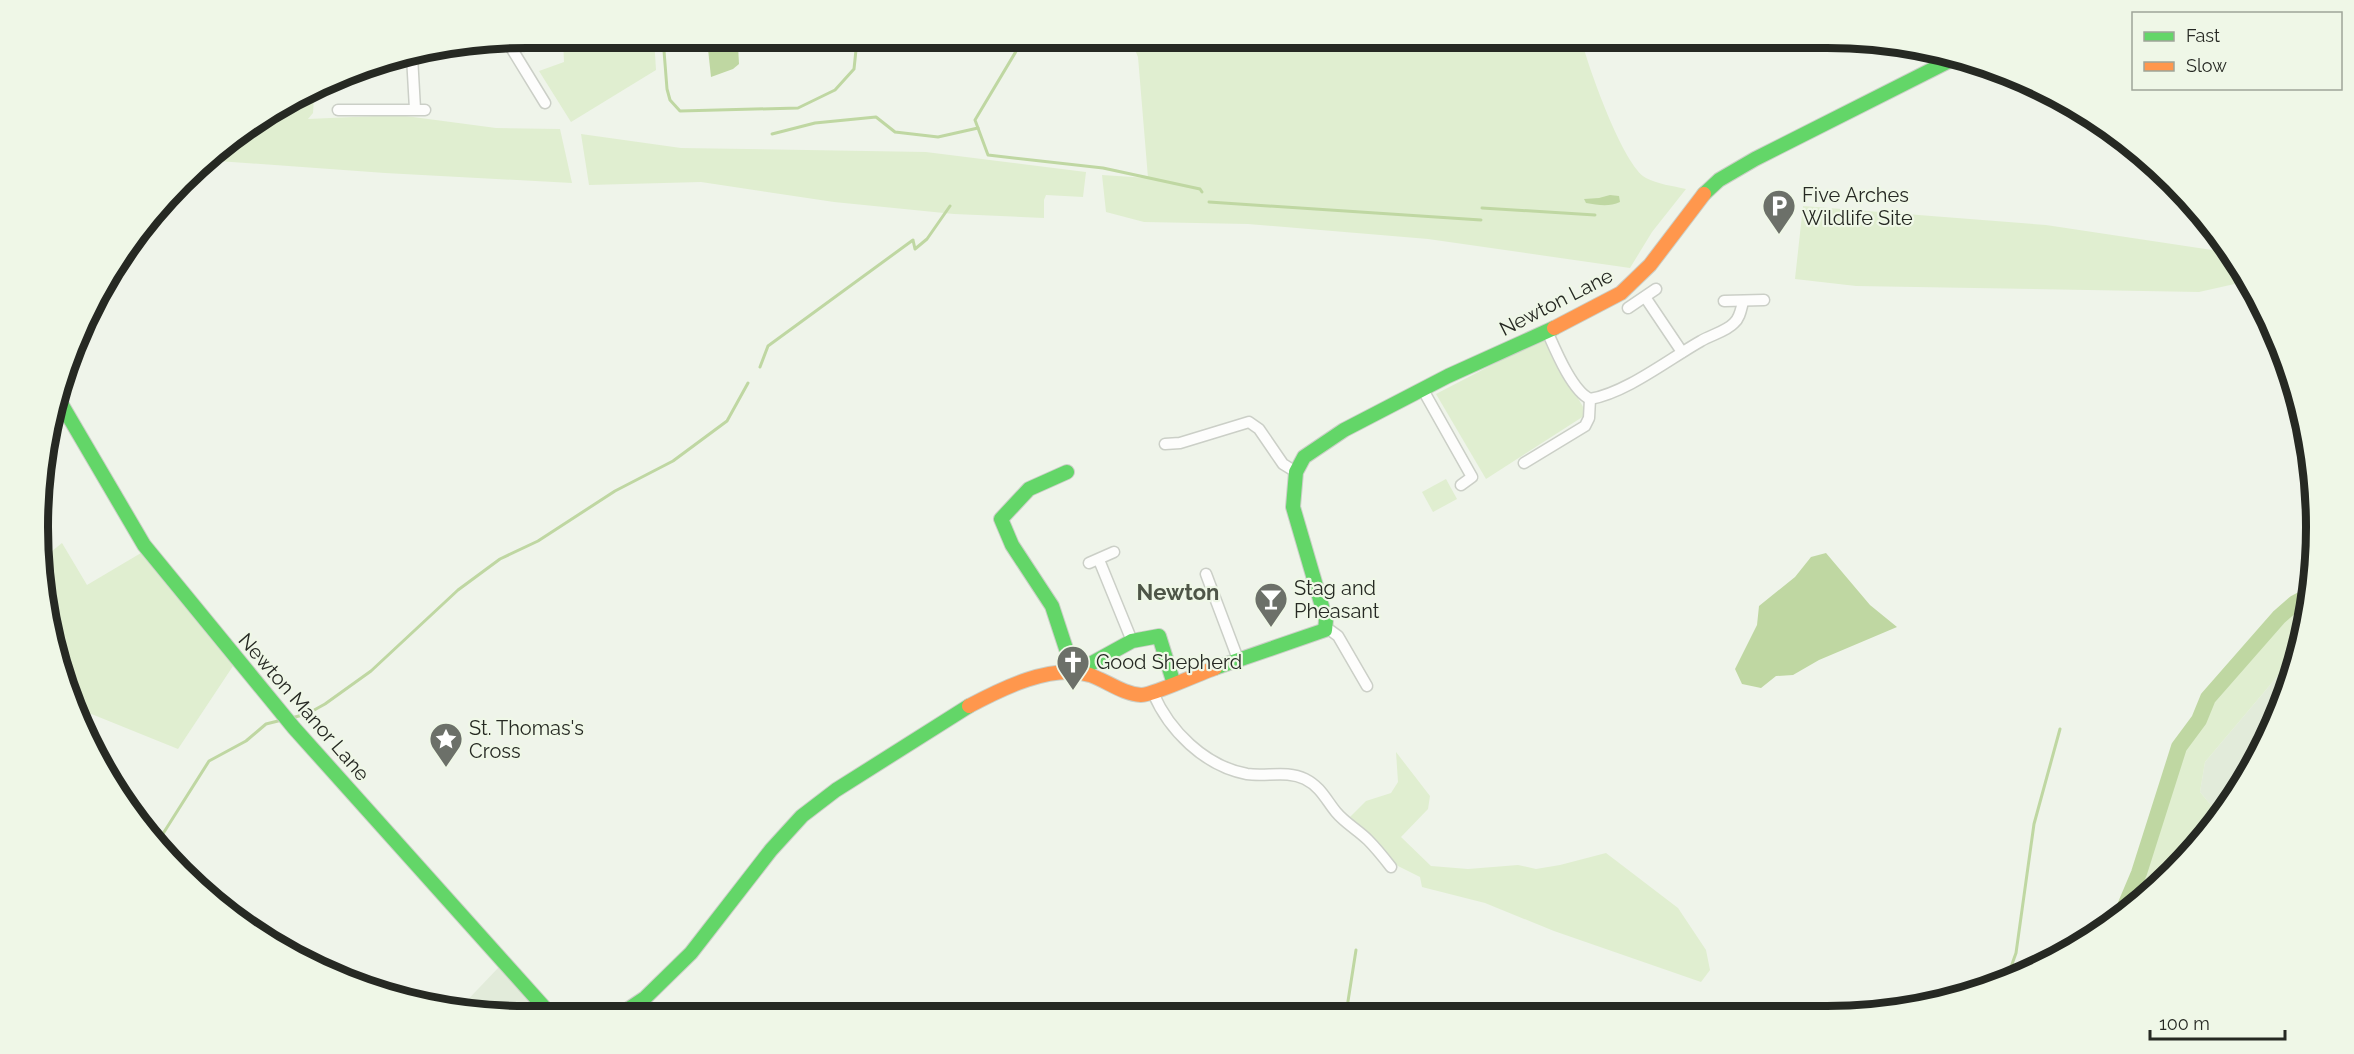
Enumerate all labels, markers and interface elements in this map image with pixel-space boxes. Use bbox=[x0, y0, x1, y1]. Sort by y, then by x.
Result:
legend bbox=[2132, 12, 2342, 90]
text: Fast bbox=[2186, 25, 2220, 46]
text: Slow bbox=[2186, 55, 2227, 76]
place label: Five Arches Wildlife Site bbox=[1802, 183, 1913, 230]
parking icon: Five Arches Wildlife Site bbox=[1761, 188, 1797, 235]
street label: Newton Lane bbox=[1495, 263, 1617, 341]
place label: Stag and Pheasant bbox=[1294, 576, 1380, 623]
district label: Newton bbox=[1137, 579, 1219, 605]
bar icon: Stag and Pheasant bbox=[1253, 581, 1289, 628]
street label: Newton Manor Lane bbox=[233, 628, 375, 786]
church icon: Good Shepherd bbox=[1055, 644, 1091, 691]
place label: Good Shepherd bbox=[1096, 650, 1242, 674]
place label: St. Thomas's Cross bbox=[469, 716, 584, 763]
place icon: St. Thomas's Cross bbox=[428, 721, 464, 768]
scale bar bbox=[2150, 1003, 2285, 1041]
text: 100 m bbox=[2159, 1013, 2210, 1034]

